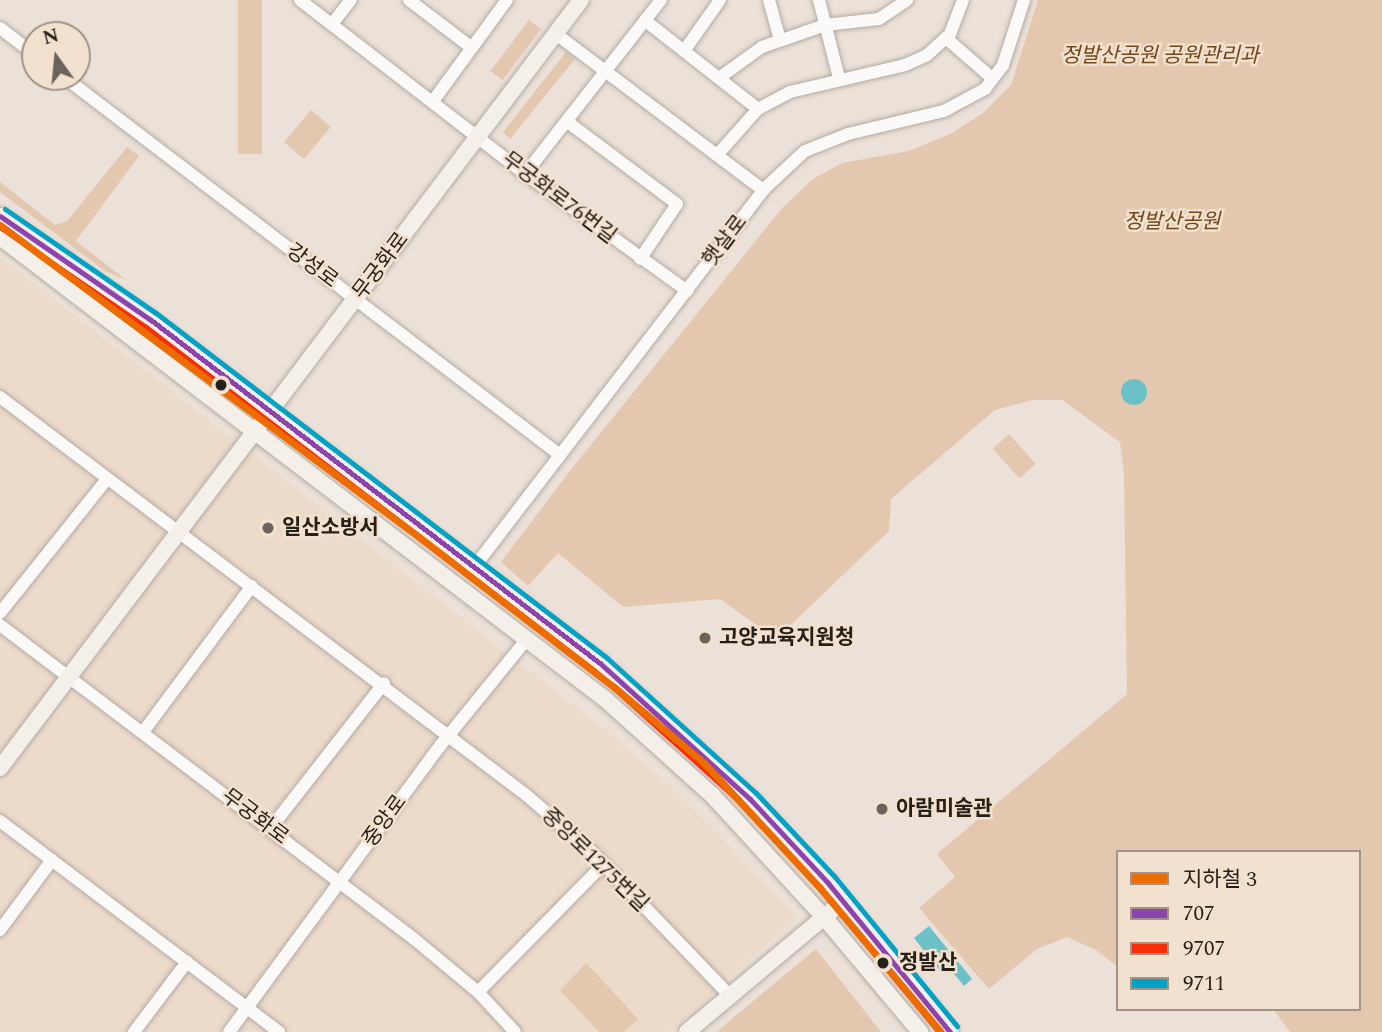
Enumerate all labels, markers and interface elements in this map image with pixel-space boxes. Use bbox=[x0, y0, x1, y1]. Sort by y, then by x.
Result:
north arrow bbox=[21, 21, 91, 91]
text: N bbox=[40, 21, 62, 53]
park label: 정발산공원 공원관리과 bbox=[1061, 43, 1259, 69]
street label: 무궁화로76번길 bbox=[497, 147, 621, 249]
park label: 정발산공원 bbox=[1124, 209, 1220, 235]
street label: 햇살로 bbox=[697, 210, 753, 272]
street label: 무궁화로 bbox=[348, 228, 414, 304]
street label: 강성로 bbox=[281, 238, 343, 294]
unlabelled marker bbox=[214, 378, 228, 392]
place label: 일산소방서 bbox=[282, 515, 379, 541]
marker: 일산소방서 bbox=[260, 520, 276, 536]
place label: 고양교육지원청 bbox=[719, 625, 854, 651]
marker: 고양교육지원청 bbox=[697, 630, 713, 646]
street label: 무궁화로 bbox=[217, 784, 293, 850]
street label: 중앙로 bbox=[358, 790, 412, 852]
place label: 아람미술관 bbox=[896, 796, 993, 822]
marker: 아람미술관 bbox=[874, 801, 890, 817]
street label: 중앙로1275번길 bbox=[536, 803, 654, 917]
legend bbox=[1116, 850, 1361, 1011]
text: 지하철 3 bbox=[1183, 864, 1257, 896]
text: 707 bbox=[1183, 898, 1215, 930]
text: 9707 bbox=[1183, 933, 1225, 965]
place label: 정발산 bbox=[899, 950, 957, 976]
marker: 정발산 bbox=[873, 953, 893, 973]
text: 9711 bbox=[1183, 968, 1225, 1000]

